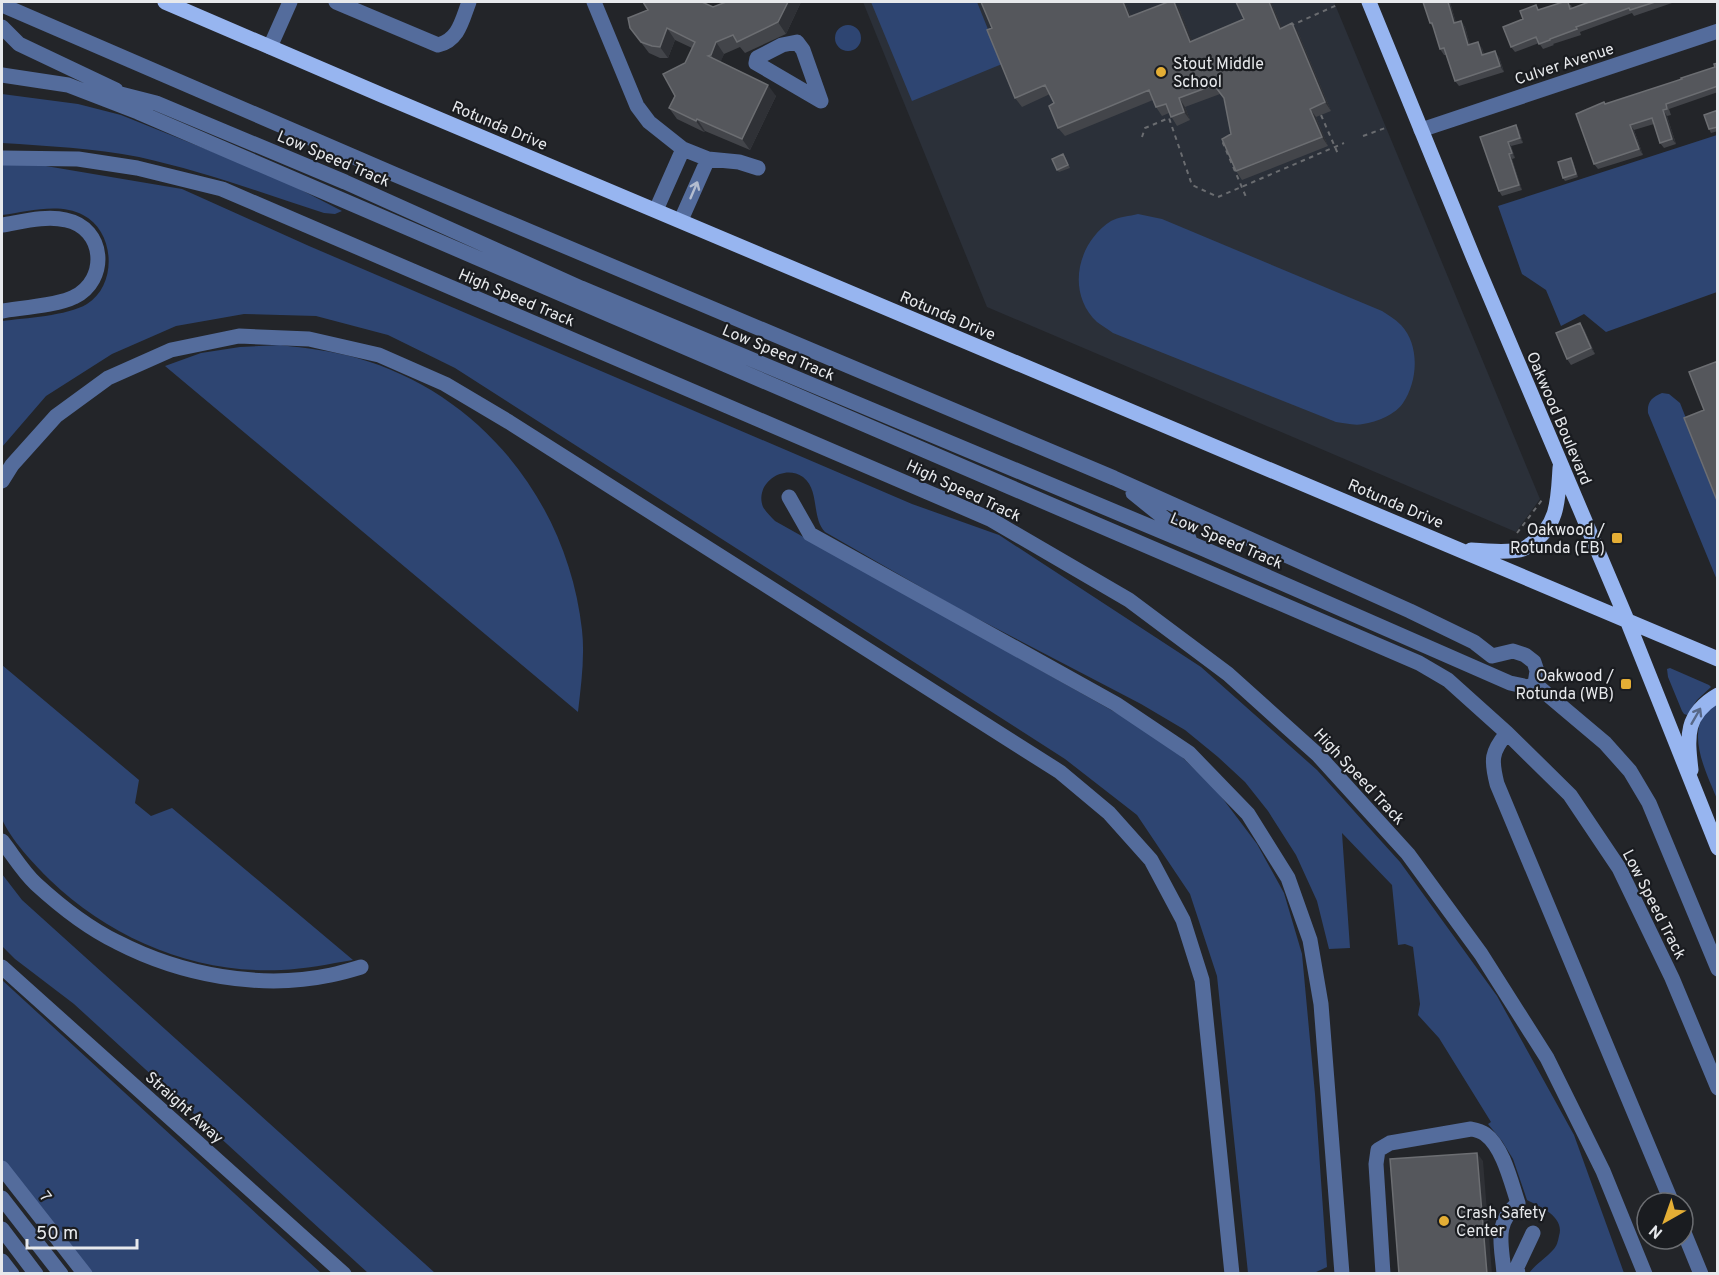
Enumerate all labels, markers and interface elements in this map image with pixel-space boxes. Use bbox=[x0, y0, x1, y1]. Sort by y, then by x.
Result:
street label: Culver Avenue bbox=[1512, 39, 1617, 90]
place label: Stout Middle School bbox=[1173, 55, 1264, 93]
marker: Stout Middle School bbox=[1154, 65, 1168, 79]
street label: Rotunda Drive bbox=[448, 98, 550, 156]
street label: Low Speed Track bbox=[274, 127, 393, 193]
one-way arrow bbox=[689, 181, 700, 199]
street label: High Speed Track bbox=[455, 265, 578, 332]
street label: Rotunda Drive bbox=[896, 288, 998, 346]
street label: Low Speed Track bbox=[719, 321, 838, 387]
street label: Oakwood Boulevard bbox=[1521, 349, 1595, 488]
street label: High Speed Track bbox=[902, 456, 1024, 527]
street label: Rotunda Drive bbox=[1344, 476, 1446, 534]
street label: Low Speed Track bbox=[1167, 509, 1286, 575]
place label: Oakwood / Rotunda (EB) bbox=[1510, 521, 1605, 559]
marker: Oakwood / Rotunda (EB) bbox=[1610, 531, 1624, 545]
place label: Oakwood / Rotunda (WB) bbox=[1515, 667, 1614, 705]
marker: Oakwood / Rotunda (WB) bbox=[1619, 677, 1633, 691]
one-way arrow bbox=[1690, 708, 1702, 725]
street label: High Speed Track bbox=[1309, 725, 1408, 830]
street label: Low Speed Track bbox=[1617, 847, 1690, 963]
street label: Straight Away bbox=[140, 1068, 227, 1149]
street label: 7 bbox=[34, 1188, 55, 1207]
north arrow bbox=[1635, 1191, 1695, 1251]
place label: Crash Safety Center bbox=[1456, 1204, 1547, 1242]
scale bar bbox=[27, 1212, 136, 1250]
marker: Crash Safety Center bbox=[1437, 1214, 1451, 1228]
text: N bbox=[1646, 1220, 1667, 1242]
text: 50 m bbox=[36, 1223, 78, 1246]

